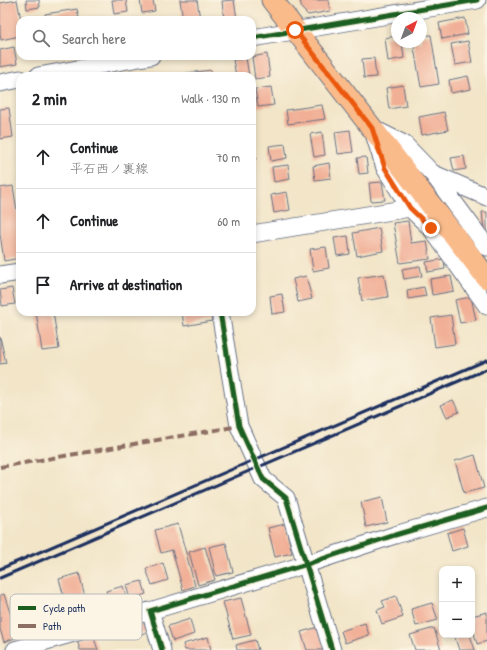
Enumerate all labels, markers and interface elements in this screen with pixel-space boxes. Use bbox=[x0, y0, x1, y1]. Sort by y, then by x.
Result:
north arrow bbox=[391, 12, 427, 48]
search box bbox=[16, 16, 256, 60]
route start bbox=[286, 21, 304, 39]
icon: search bbox=[30, 27, 52, 49]
text: Search here bbox=[62, 28, 126, 49]
text: 2 min bbox=[32, 87, 67, 110]
text: Walk · 130 m bbox=[181, 89, 240, 107]
text: Continue bbox=[70, 137, 118, 158]
icon: ahead bbox=[32, 146, 54, 168]
text: 70 m bbox=[216, 148, 240, 166]
text: 平石西ノ裏線 bbox=[70, 159, 148, 177]
icon: ahead bbox=[32, 210, 54, 232]
text: Continue bbox=[70, 210, 118, 231]
text: 60 m bbox=[217, 212, 240, 230]
route end bbox=[422, 219, 440, 237]
icon: arrive bbox=[32, 274, 54, 296]
text: Arrive at destination bbox=[70, 274, 182, 295]
map controls bbox=[439, 566, 475, 638]
button: + bbox=[439, 566, 475, 602]
legend bbox=[10, 594, 142, 640]
text: Cycle path bbox=[43, 601, 86, 615]
button: − bbox=[439, 602, 475, 638]
text: Path bbox=[43, 619, 61, 633]

